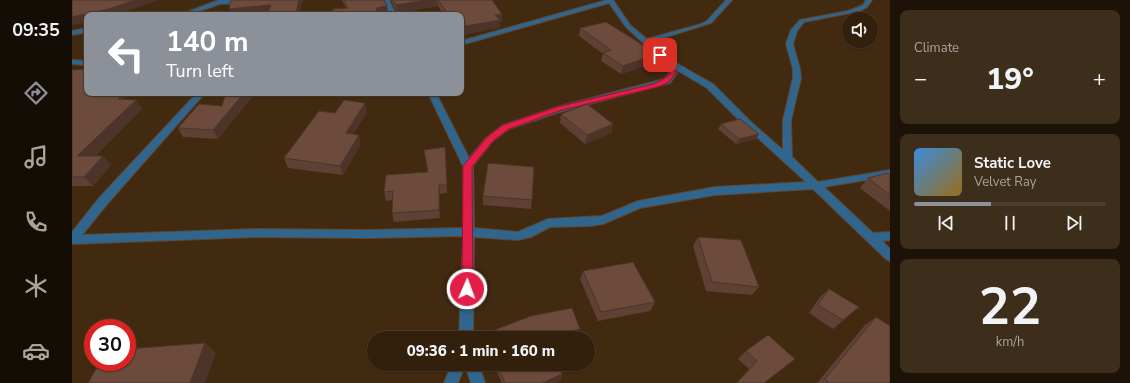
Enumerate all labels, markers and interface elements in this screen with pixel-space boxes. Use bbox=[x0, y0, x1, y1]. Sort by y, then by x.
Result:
map controls bbox=[842, 12, 878, 48]
button: sound bbox=[842, 12, 878, 48]
text: 09:35 bbox=[12, 18, 60, 42]
text: 140 m bbox=[166, 23, 249, 61]
icon: left bbox=[100, 28, 152, 80]
pin bbox=[643, 38, 677, 72]
text: Climate bbox=[914, 39, 959, 57]
icon: arrive bbox=[649, 44, 671, 66]
text: Turn left bbox=[166, 59, 234, 83]
text: 19° bbox=[986, 59, 1034, 100]
text: − bbox=[914, 64, 927, 94]
text: + bbox=[1093, 64, 1106, 94]
icon: directions bbox=[22, 79, 50, 107]
icon: music bbox=[22, 143, 50, 171]
text: Static Love bbox=[974, 153, 1051, 173]
text: Velvet Ray bbox=[974, 173, 1036, 191]
icon: phone bbox=[22, 208, 50, 236]
icon: previous bbox=[935, 212, 957, 234]
icon: pause bbox=[999, 212, 1021, 234]
icon: next bbox=[1063, 212, 1085, 234]
position arrow bbox=[446, 268, 488, 310]
text: 22 bbox=[979, 271, 1041, 342]
icon: climate bbox=[22, 272, 50, 300]
speed limit sign: 30 bbox=[84, 319, 136, 371]
text: km/h bbox=[996, 333, 1024, 351]
icon: car bbox=[22, 337, 50, 365]
text: 09:36 · 1 min · 160 m bbox=[407, 341, 555, 361]

